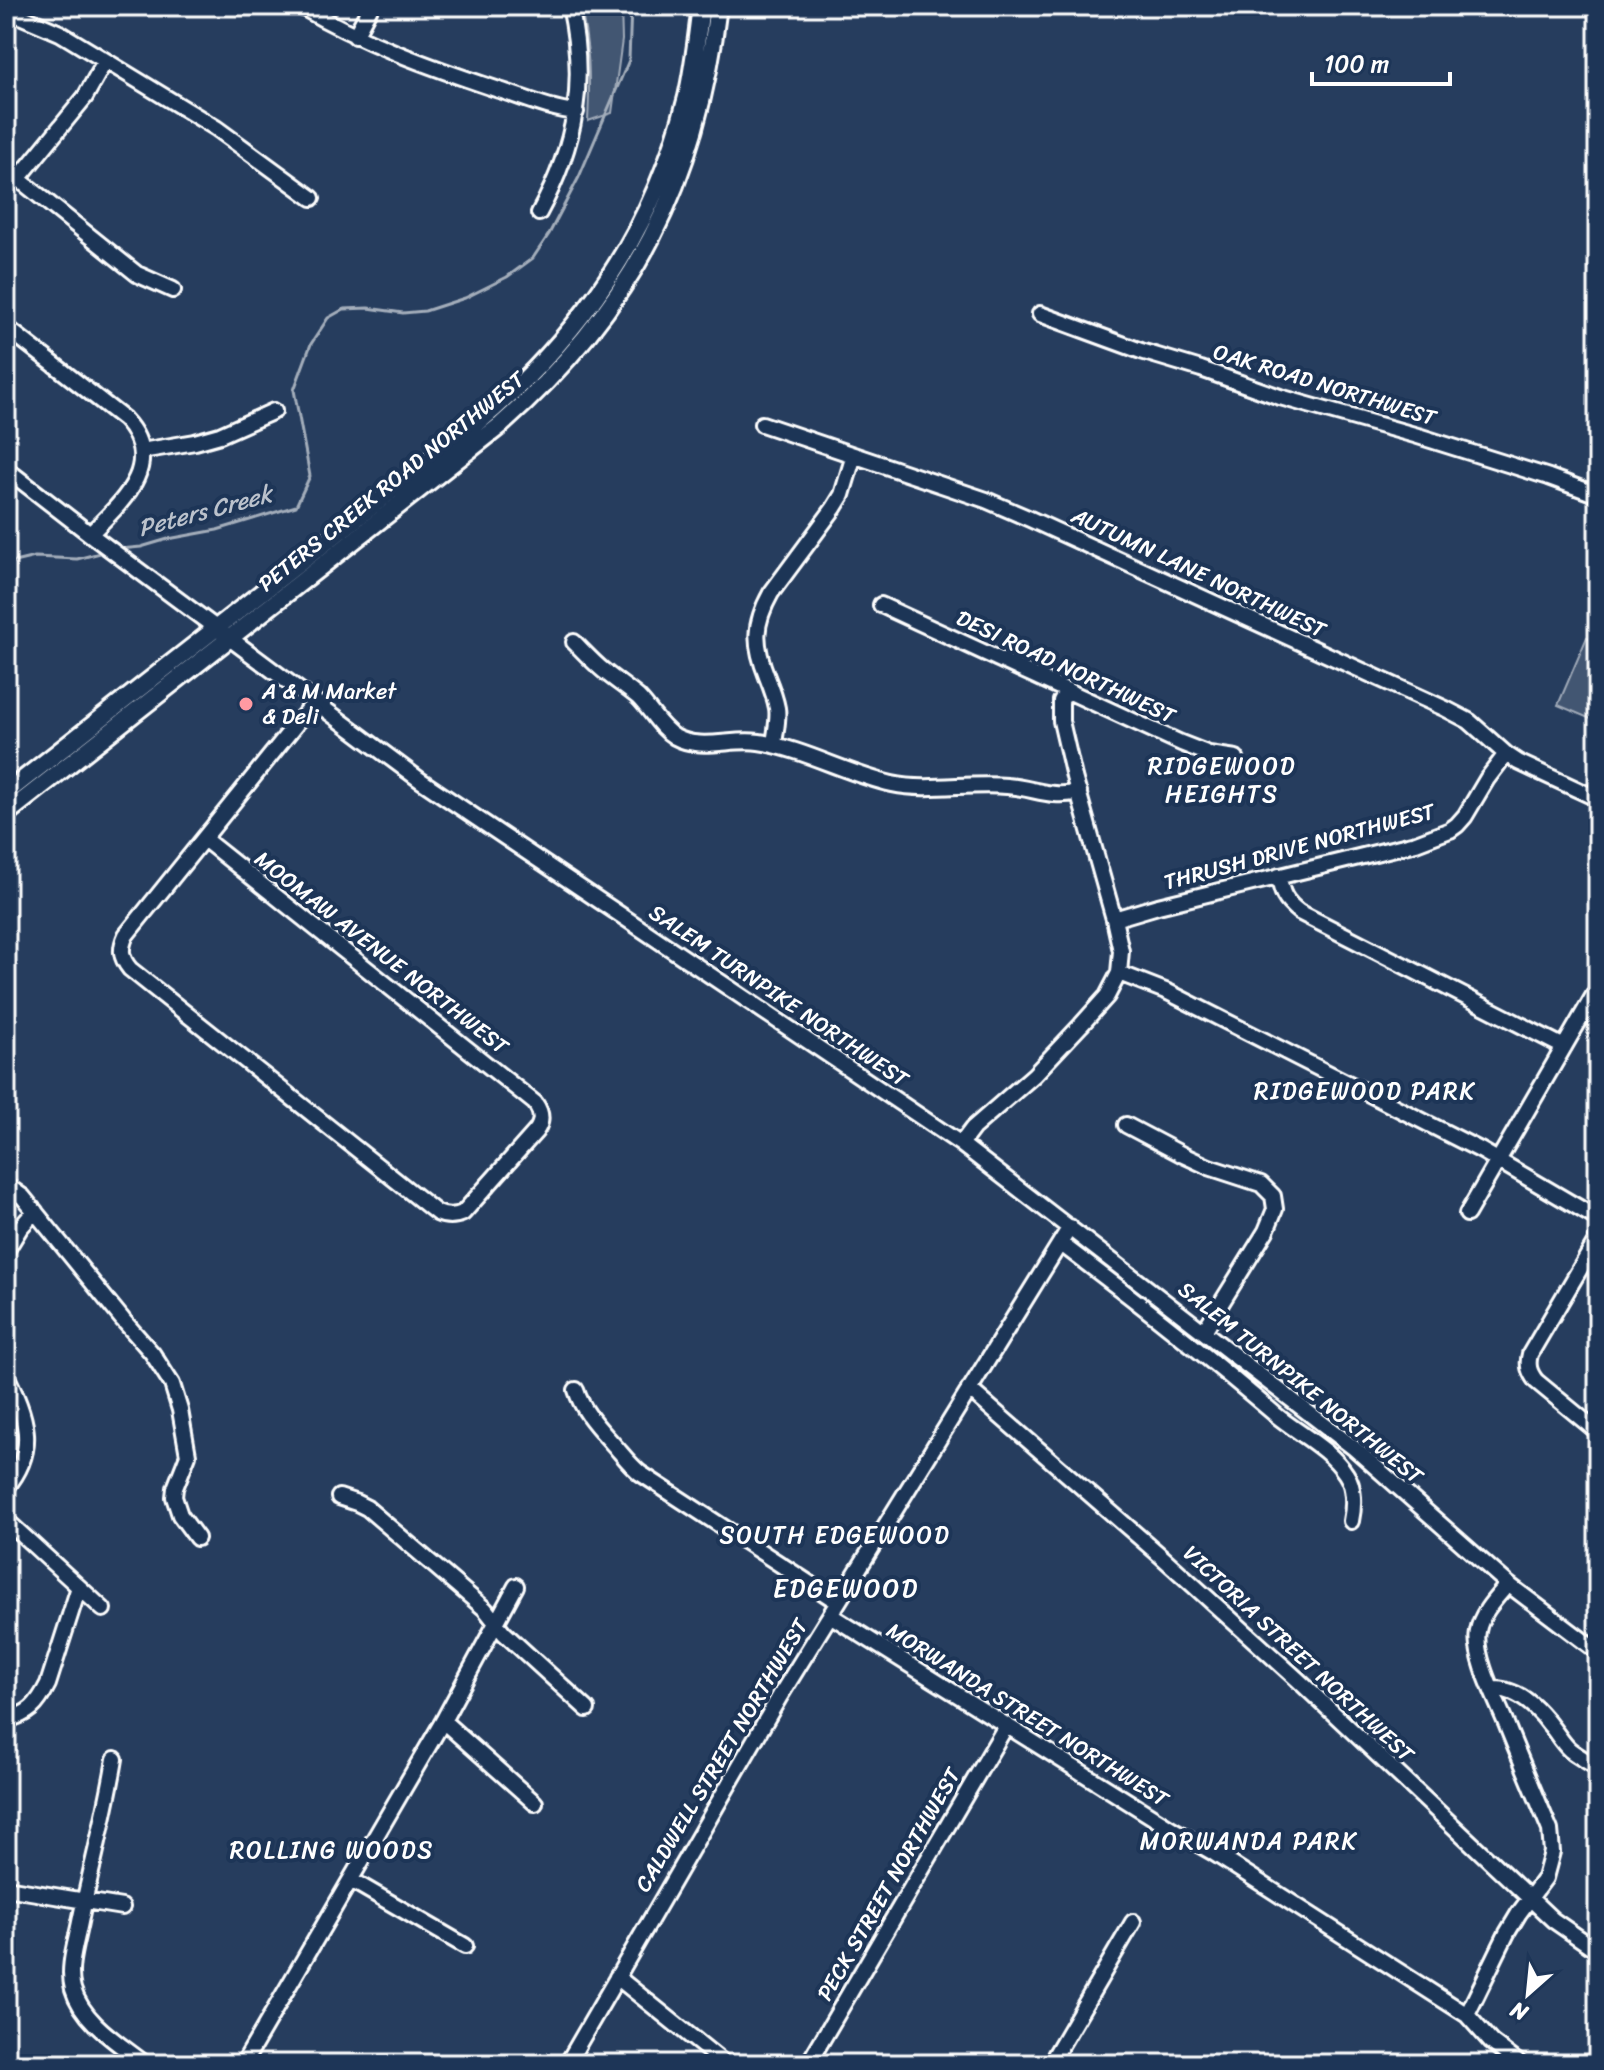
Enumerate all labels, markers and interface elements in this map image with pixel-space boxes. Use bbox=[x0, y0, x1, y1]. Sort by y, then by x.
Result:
scale bar bbox=[1312, 36, 1450, 86]
text: 100 m bbox=[1324, 43, 1389, 85]
street label: OAK ROAD NORTHWEST bbox=[1209, 332, 1443, 437]
street label: PETERS CREEK ROAD NORTHWEST bbox=[249, 360, 535, 602]
water label: Peters Creek bbox=[133, 472, 280, 549]
street label: AUTUMN LANE NORTHWEST bbox=[1064, 496, 1334, 649]
street label: DESI ROAD NORTHWEST bbox=[950, 598, 1183, 735]
place label: A & M Market & Deli bbox=[261, 672, 397, 736]
marker: A & M Market & Deli bbox=[237, 695, 255, 713]
district label: RIDGEWOOD HEIGHTS bbox=[1148, 745, 1296, 815]
street label: THRUSH DRIVE NORTHWEST bbox=[1159, 791, 1440, 901]
street label: MOOMAW AVENUE NORTHWEST bbox=[246, 840, 518, 1065]
street label: SALEM TURNPIKE NORTHWEST bbox=[641, 893, 918, 1098]
district label: RIDGEWOOD PARK bbox=[1254, 1070, 1476, 1112]
street label: SALEM TURNPIKE NORTHWEST bbox=[1169, 1271, 1433, 1495]
district label: SOUTH EDGEWOOD bbox=[720, 1514, 951, 1556]
street label: VICTORIA STREET NORTHWEST bbox=[1174, 1535, 1424, 1772]
district label: EDGEWOOD bbox=[773, 1565, 919, 1611]
street label: CALDWELL STREET NORTHWEST bbox=[624, 1610, 820, 1900]
street label: MORWANDA STREET NORTHWEST bbox=[879, 1611, 1178, 1819]
street label: PECK STREET NORTHWEST bbox=[806, 1759, 972, 2008]
district label: MORWANDA PARK bbox=[1140, 1820, 1358, 1862]
district label: ROLLING WOODS bbox=[230, 1829, 434, 1871]
north arrow bbox=[1488, 1954, 1568, 2034]
text: N bbox=[1503, 1990, 1536, 2033]

